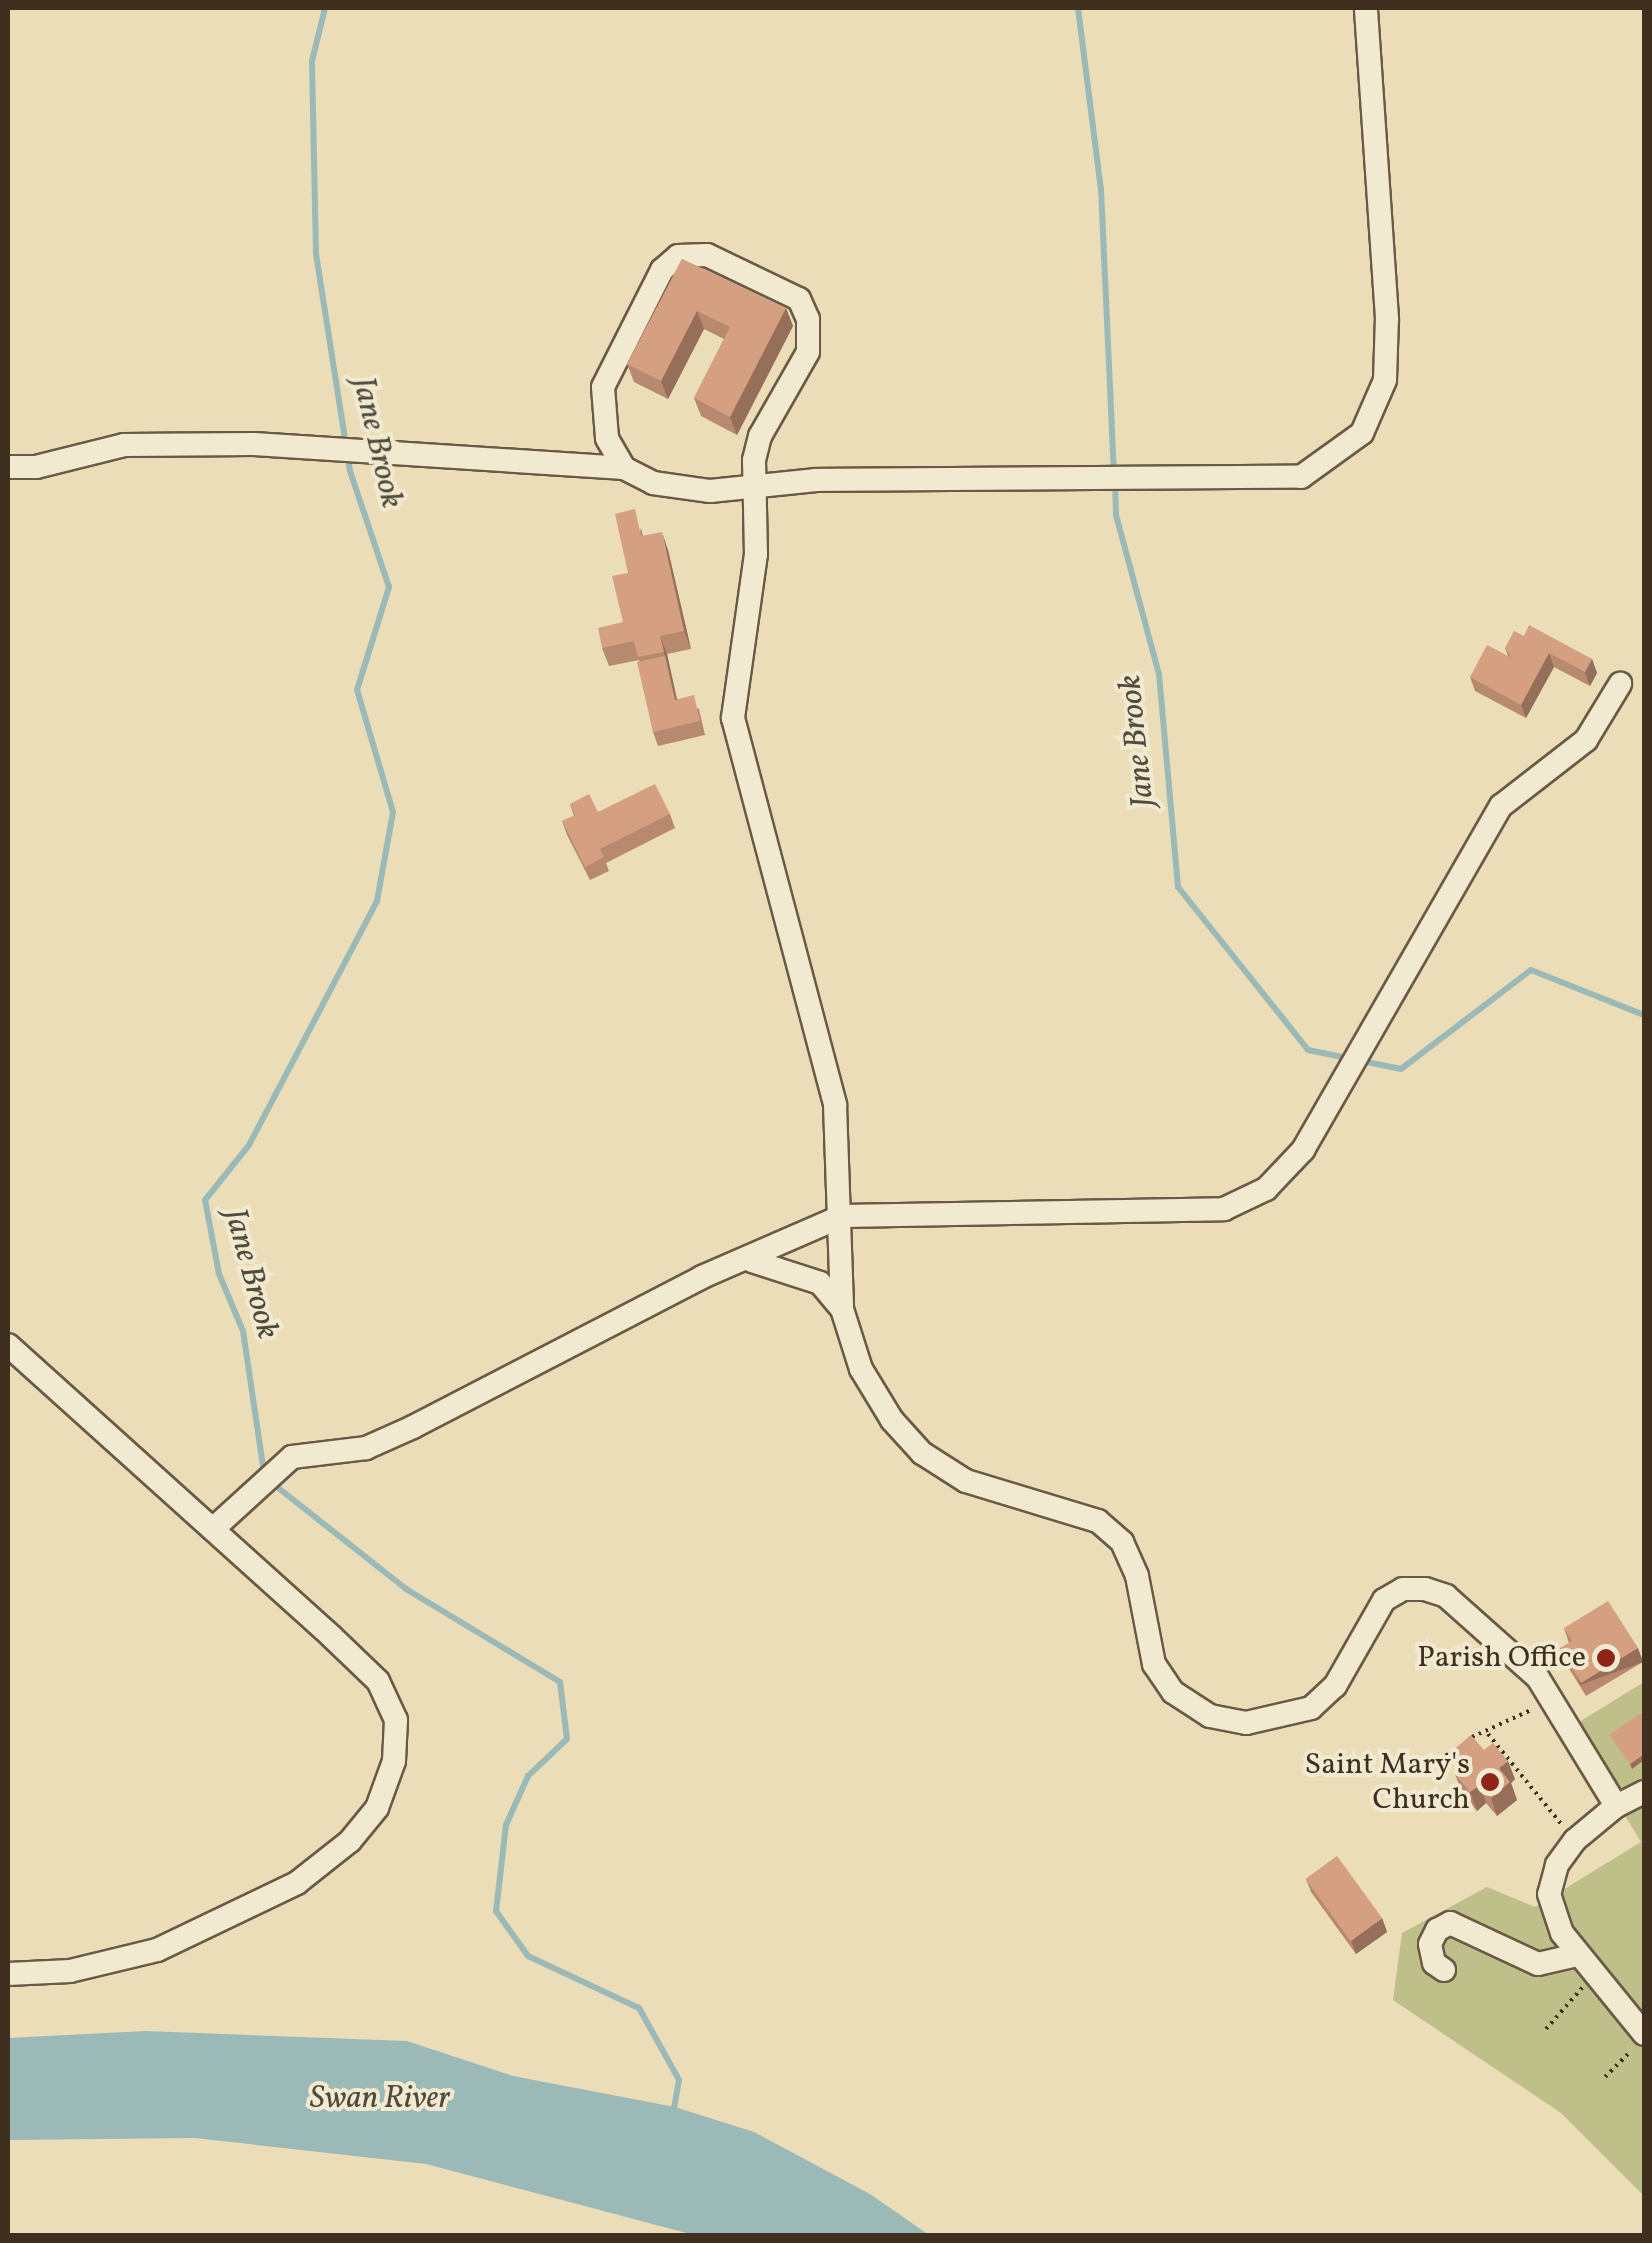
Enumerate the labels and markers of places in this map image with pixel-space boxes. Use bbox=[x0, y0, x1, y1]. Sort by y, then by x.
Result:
place label: Parish Office bbox=[1417, 1640, 1586, 1676]
marker: Parish Office bbox=[1595, 1647, 1617, 1669]
place label: Saint Mary's Church bbox=[1305, 1747, 1470, 1818]
marker: Saint Mary's Church bbox=[1479, 1771, 1501, 1793]

